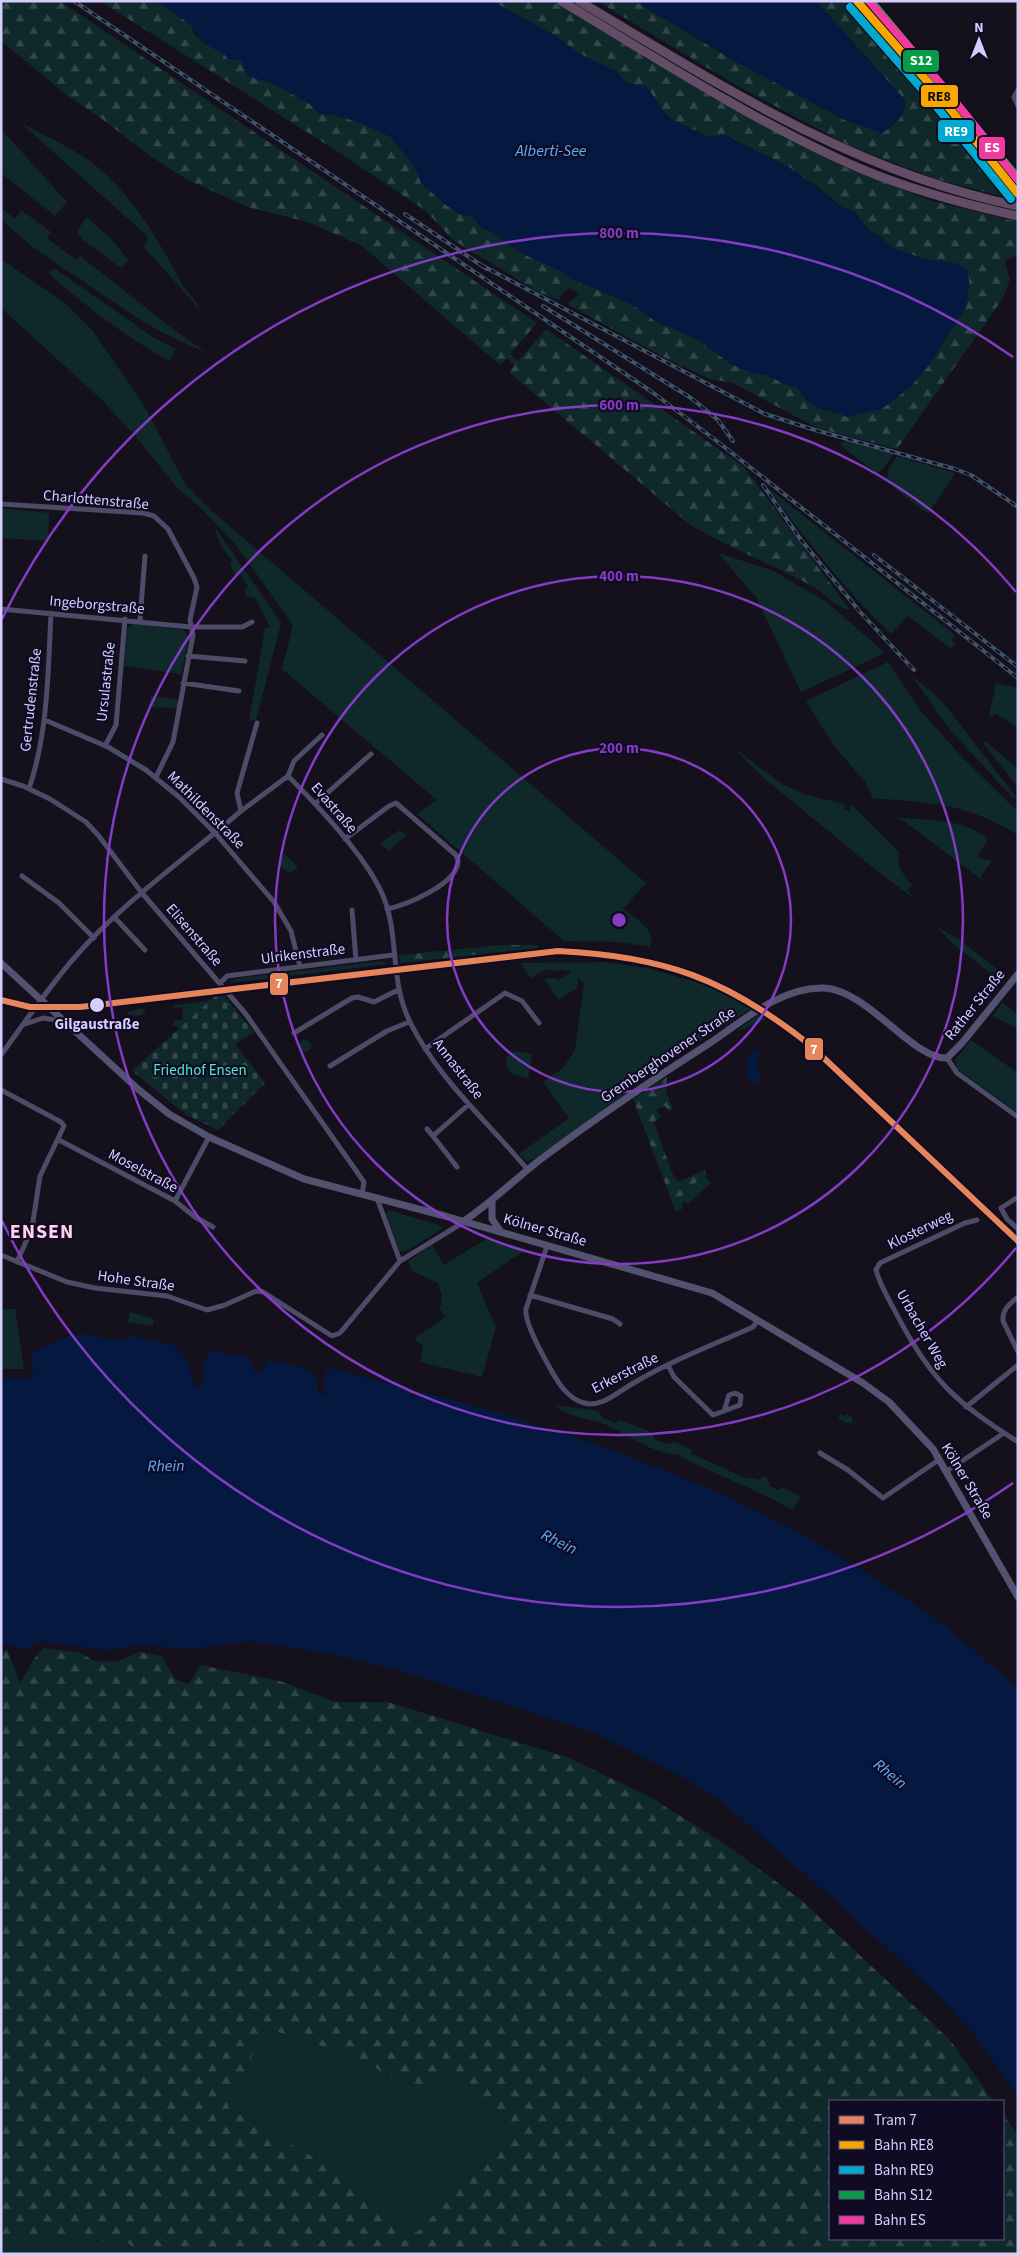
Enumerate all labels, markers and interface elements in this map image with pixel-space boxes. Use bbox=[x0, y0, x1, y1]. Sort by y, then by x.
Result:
north arrow bbox=[954, 15, 1004, 65]
text: N bbox=[974, 18, 984, 38]
line badge: S12 bbox=[902, 49, 940, 73]
text: S12 bbox=[910, 51, 932, 71]
line badge: RE8 bbox=[920, 84, 959, 108]
text: RE8 bbox=[927, 87, 951, 107]
line badge: RE9 bbox=[937, 119, 975, 143]
text: RE9 bbox=[944, 122, 968, 142]
line badge: ES bbox=[978, 136, 1006, 160]
text: ES bbox=[984, 138, 1000, 158]
water label: Alberti-See bbox=[514, 140, 587, 162]
text: 800 m bbox=[599, 223, 639, 244]
text: 600 m bbox=[599, 395, 639, 416]
street label: Charlottenstraße bbox=[42, 485, 150, 515]
text: 400 m bbox=[599, 566, 639, 587]
street label: Ingeborgstraße bbox=[49, 590, 145, 620]
street label: Ursulastraße bbox=[91, 641, 121, 723]
street label: Gertrudenstraße bbox=[15, 647, 47, 753]
text: 200 m bbox=[599, 738, 639, 759]
street label: Mathildenstraße bbox=[162, 766, 250, 854]
street label: Evastraße bbox=[306, 778, 362, 838]
street label: Elisenstraße bbox=[161, 899, 227, 971]
centre of rings bbox=[610, 911, 628, 929]
street label: Ulrikenstraße bbox=[260, 938, 346, 970]
street label: Rather Straße bbox=[940, 965, 1010, 1045]
line badge: 7 bbox=[269, 972, 289, 996]
text: 7 bbox=[275, 974, 283, 994]
marker: Gilgaustraße bbox=[88, 996, 106, 1014]
street label: Gremberghovener Straße bbox=[597, 1002, 739, 1108]
place label: Gilgaustraße bbox=[55, 1014, 140, 1035]
street label: Annastraße bbox=[428, 1034, 488, 1104]
line badge: 7 bbox=[804, 1037, 824, 1061]
text: 7 bbox=[810, 1040, 818, 1060]
park label: Friedhof Ensen bbox=[153, 1060, 247, 1081]
street label: Moselstraße bbox=[104, 1144, 182, 1198]
street label: Klosterweg bbox=[884, 1205, 956, 1255]
street label: Kölner Straße bbox=[501, 1208, 589, 1252]
district label: ENSEN bbox=[10, 1218, 74, 1246]
street label: Hohe Straße bbox=[96, 1265, 176, 1297]
street label: Urbacher Weg bbox=[891, 1286, 953, 1373]
street label: Erkerstraße bbox=[588, 1347, 662, 1399]
street label: Kölner Straße bbox=[936, 1439, 998, 1523]
water label: Rhein bbox=[147, 1455, 185, 1477]
water label: Rhein bbox=[537, 1524, 581, 1560]
water label: Rhein bbox=[869, 1754, 911, 1794]
legend bbox=[829, 2100, 1004, 2240]
text: Tram 7 bbox=[874, 2110, 917, 2131]
text: Bahn RE8 bbox=[874, 2135, 934, 2156]
text: Bahn RE9 bbox=[874, 2160, 934, 2181]
text: Bahn S12 bbox=[874, 2185, 933, 2206]
text: Bahn ES bbox=[874, 2210, 926, 2231]

